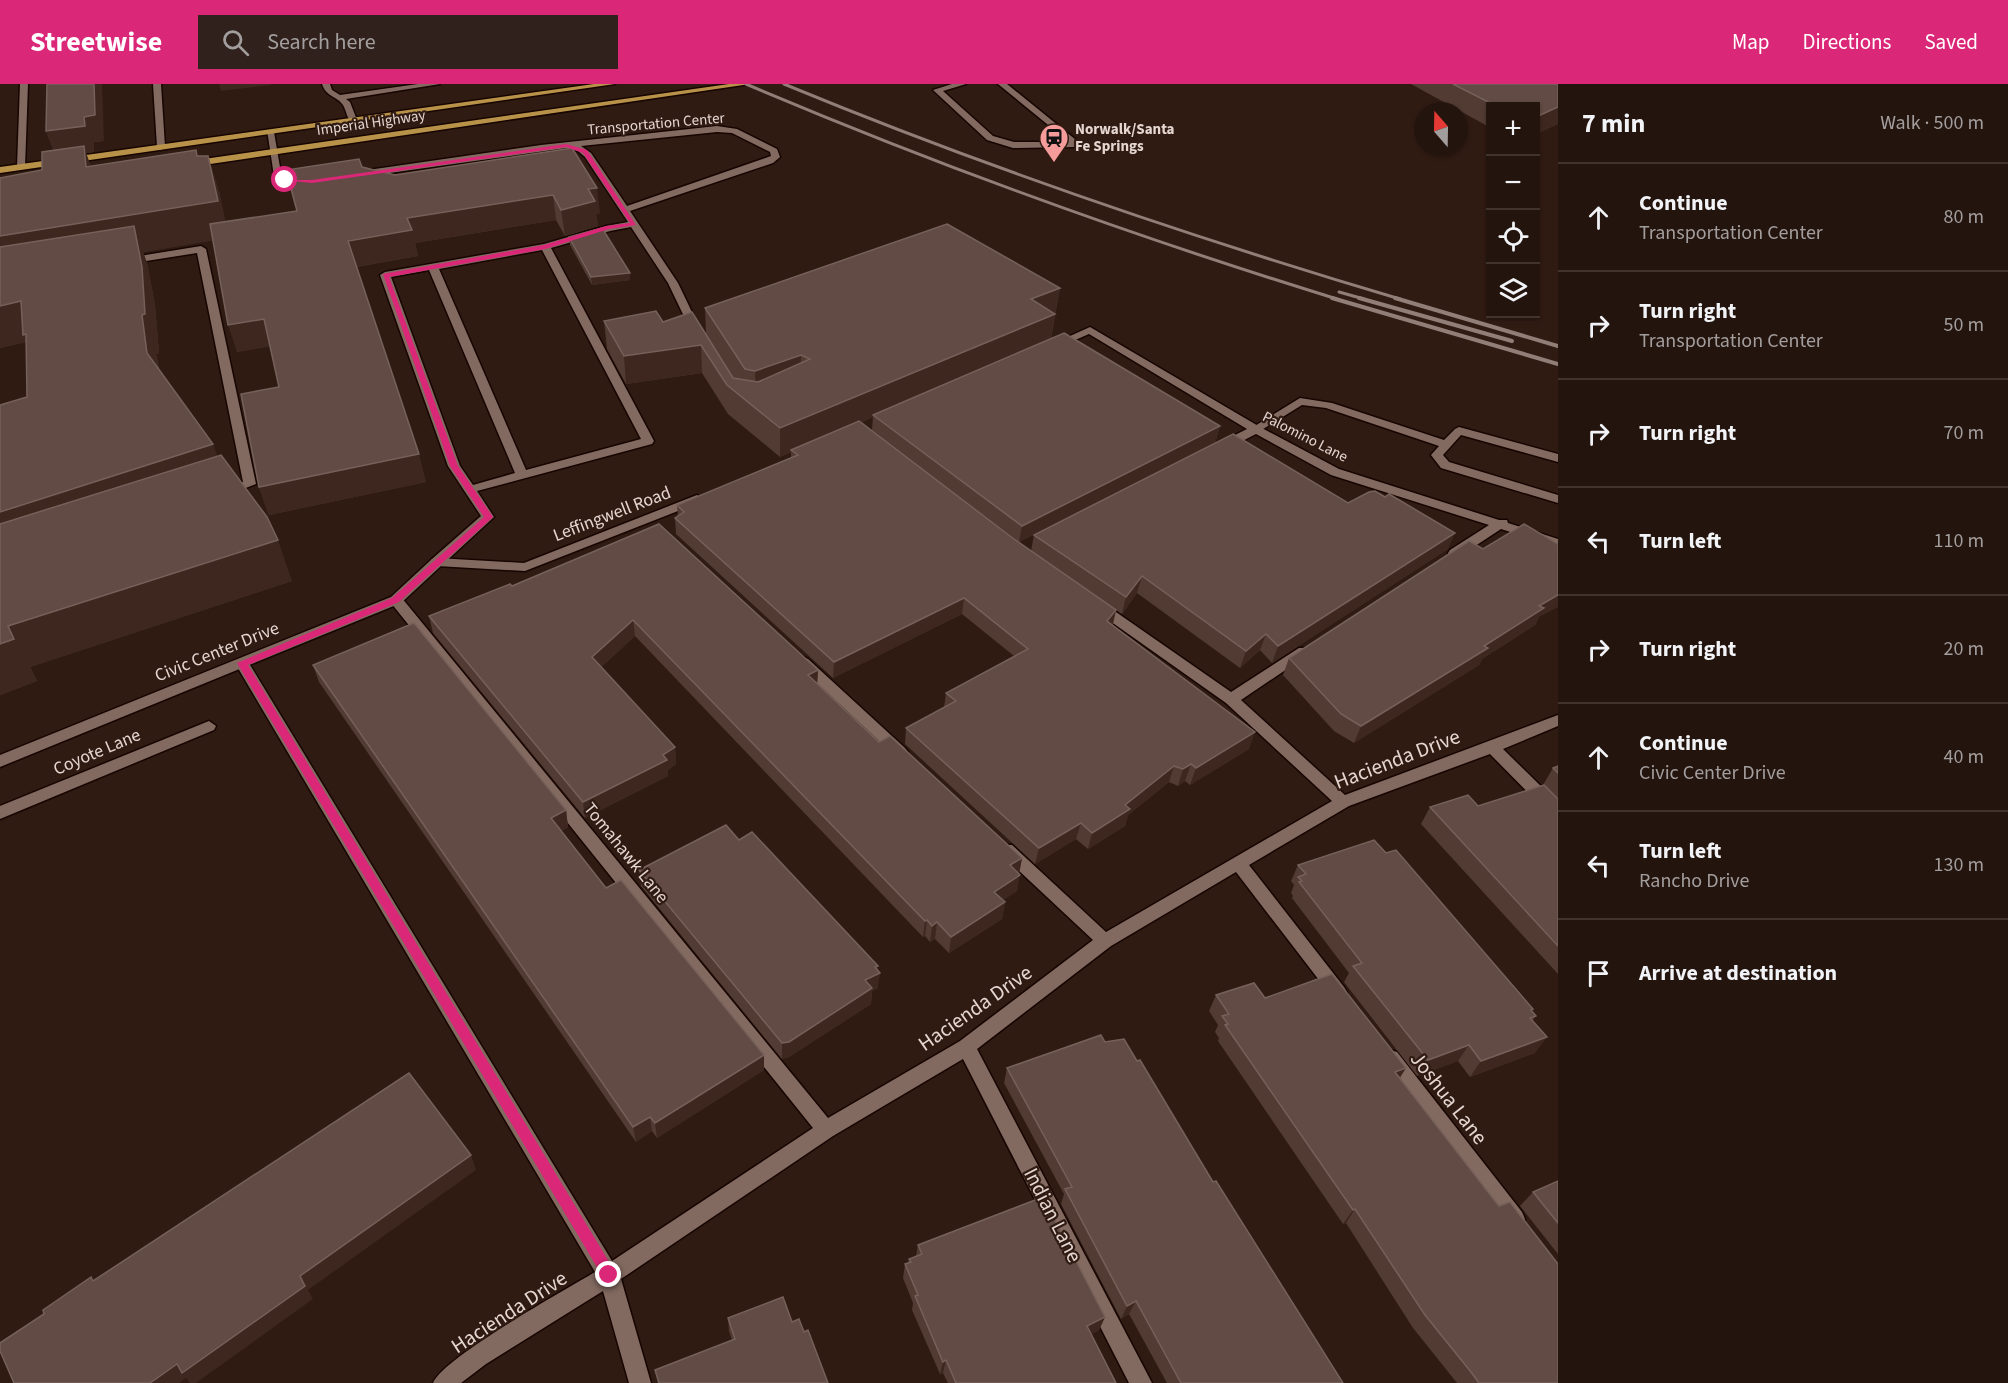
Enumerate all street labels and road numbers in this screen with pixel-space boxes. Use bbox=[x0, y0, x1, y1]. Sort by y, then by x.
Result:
street label: Imperial Highway bbox=[315, 105, 427, 141]
street label: Transportation Center bbox=[586, 107, 726, 140]
street label: Palomino Lane bbox=[1259, 406, 1351, 468]
street label: Leffingwell Road bbox=[549, 480, 675, 548]
street label: Civic Center Drive bbox=[151, 616, 283, 688]
street label: Hacienda Drive bbox=[1330, 721, 1464, 797]
street label: Coyote Lane bbox=[49, 722, 145, 782]
street label: Tomahawk Lane bbox=[578, 797, 674, 909]
street label: Hacienda Drive bbox=[912, 958, 1038, 1058]
street label: Joshua Lane bbox=[1403, 1045, 1495, 1151]
street label: Indian Lane bbox=[1016, 1162, 1090, 1268]
street label: Hacienda Drive bbox=[445, 1263, 573, 1361]

